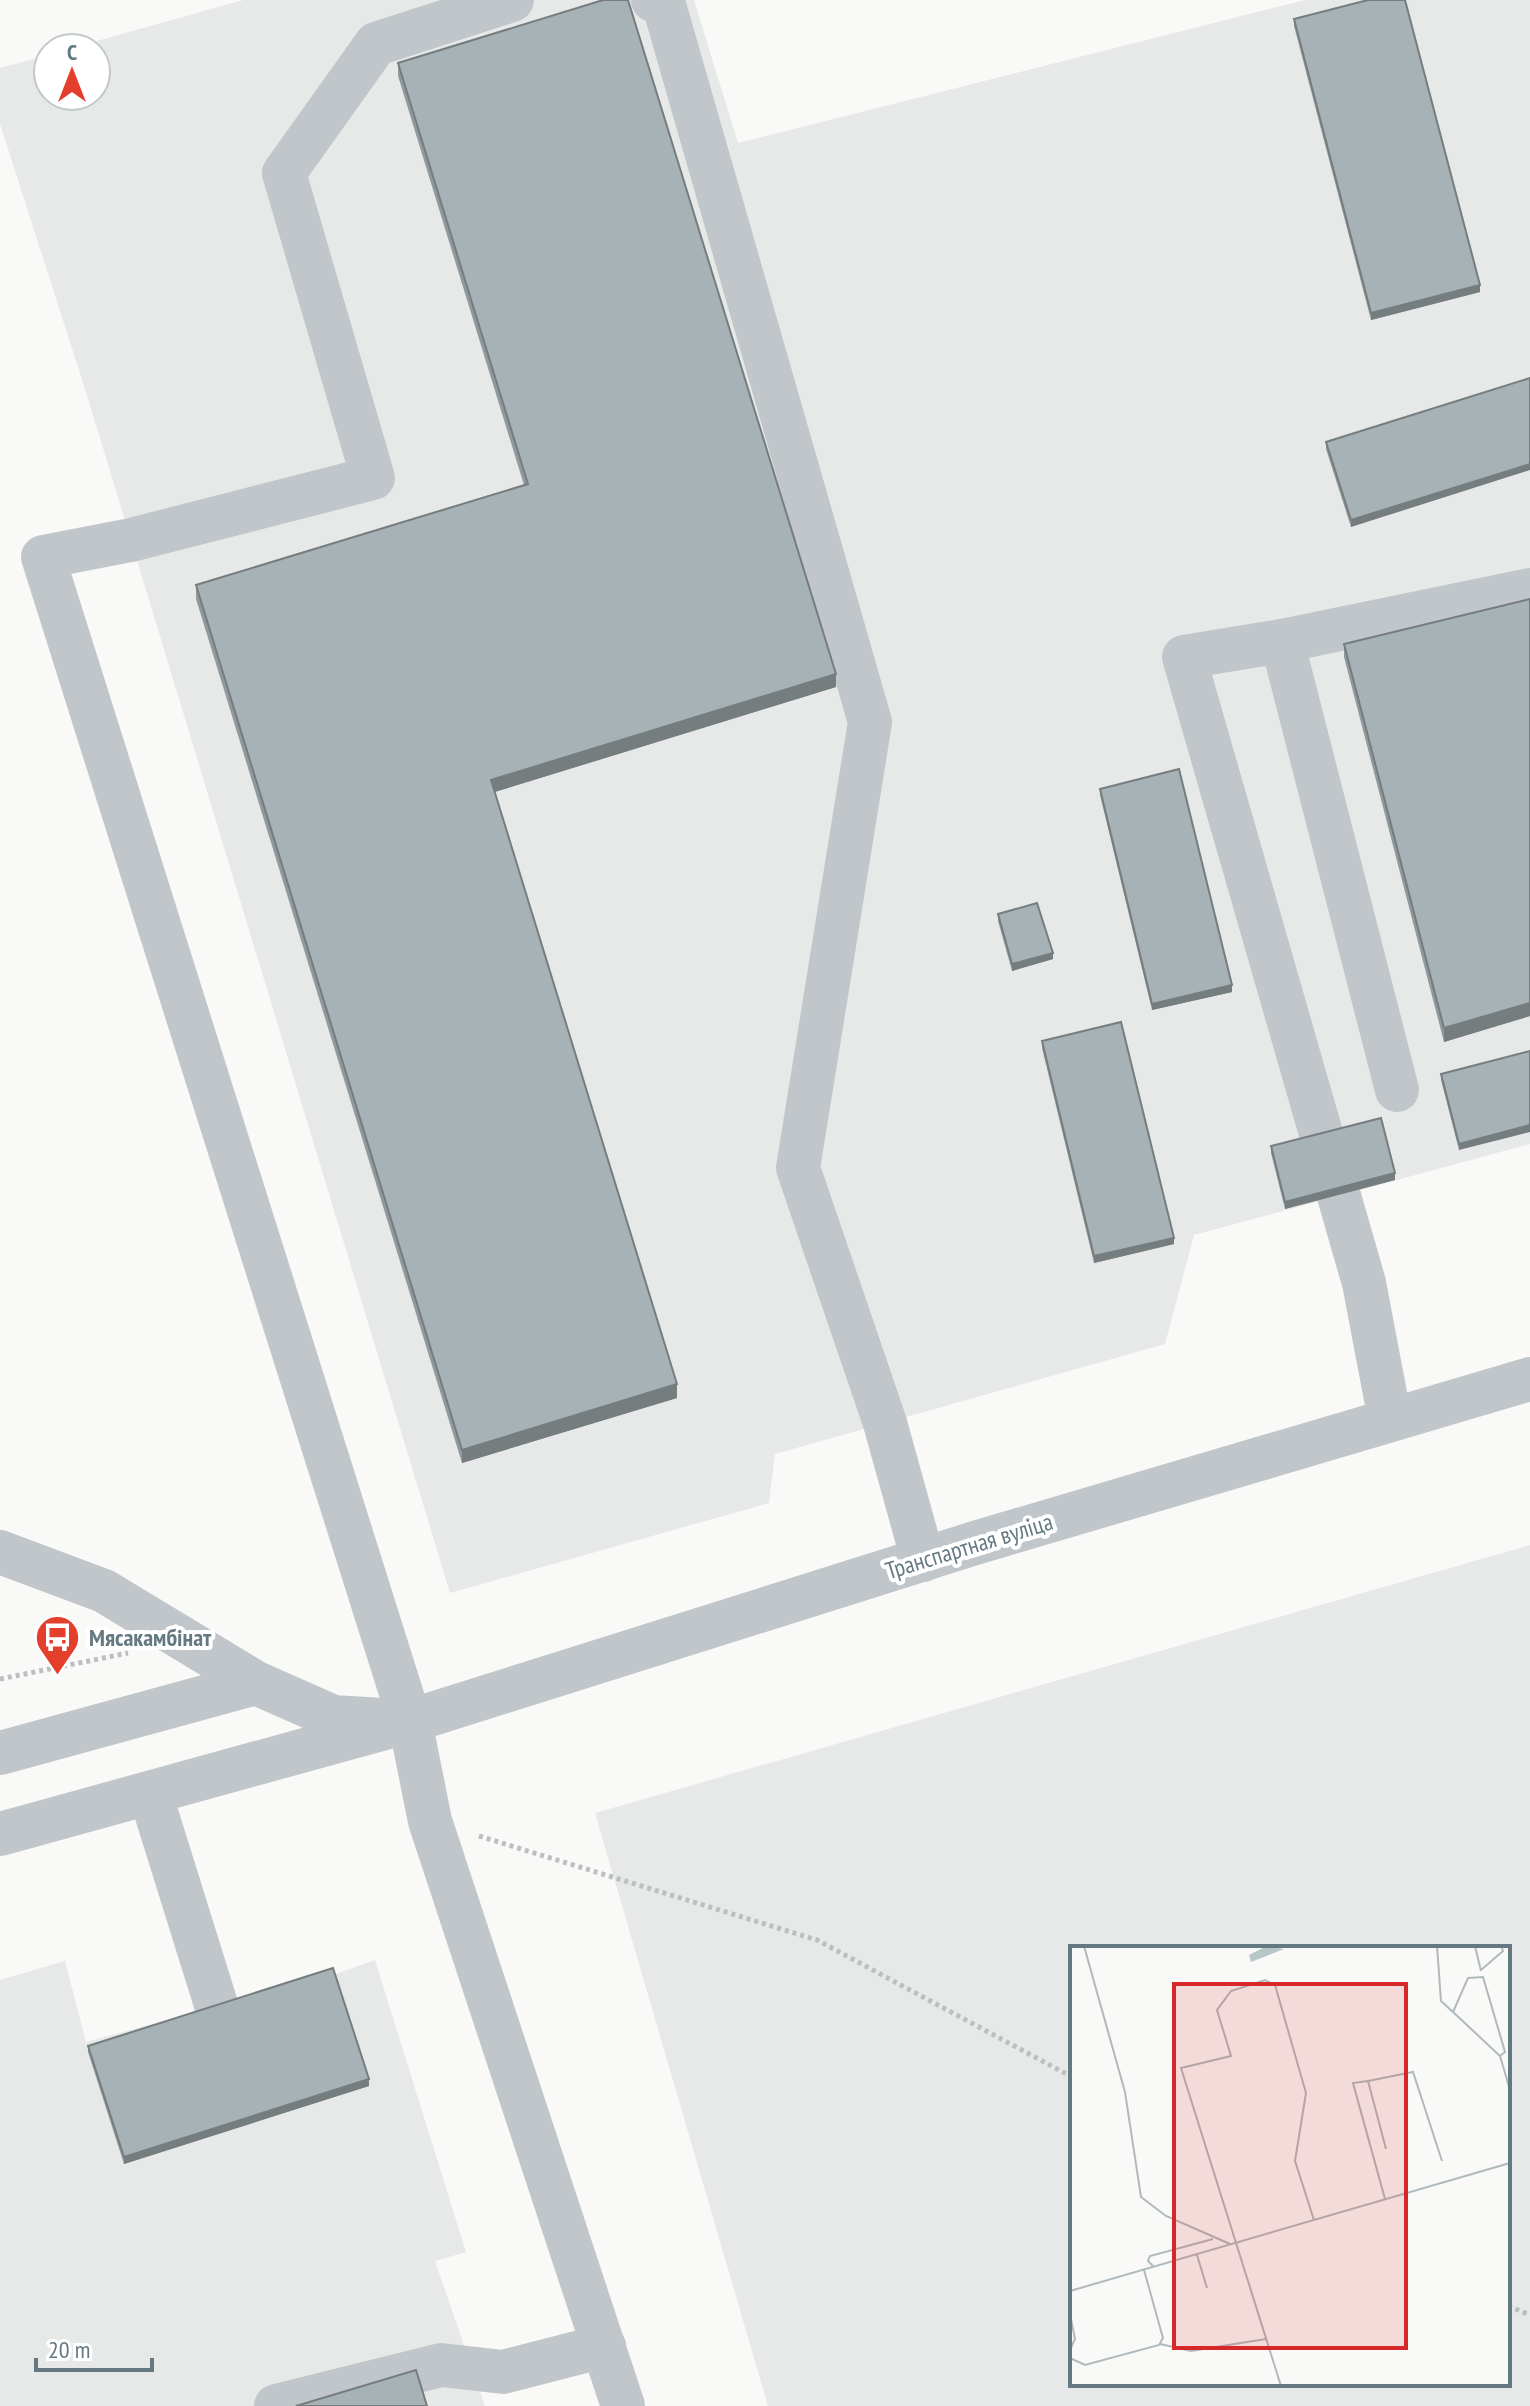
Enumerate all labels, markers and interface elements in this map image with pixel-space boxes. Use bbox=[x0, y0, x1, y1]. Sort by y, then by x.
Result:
north arrow bbox=[32, 32, 112, 112]
text: С bbox=[67, 38, 77, 66]
street label: Транспартная вуліца bbox=[882, 1506, 1056, 1586]
bus stop icon: Мясакамбінат bbox=[34, 1613, 82, 1676]
place label: Мясакамбінат bbox=[89, 1622, 212, 1653]
inset map bbox=[1070, 1946, 1510, 2386]
scale bar bbox=[36, 2322, 152, 2372]
text: 20 m bbox=[48, 2334, 90, 2365]

